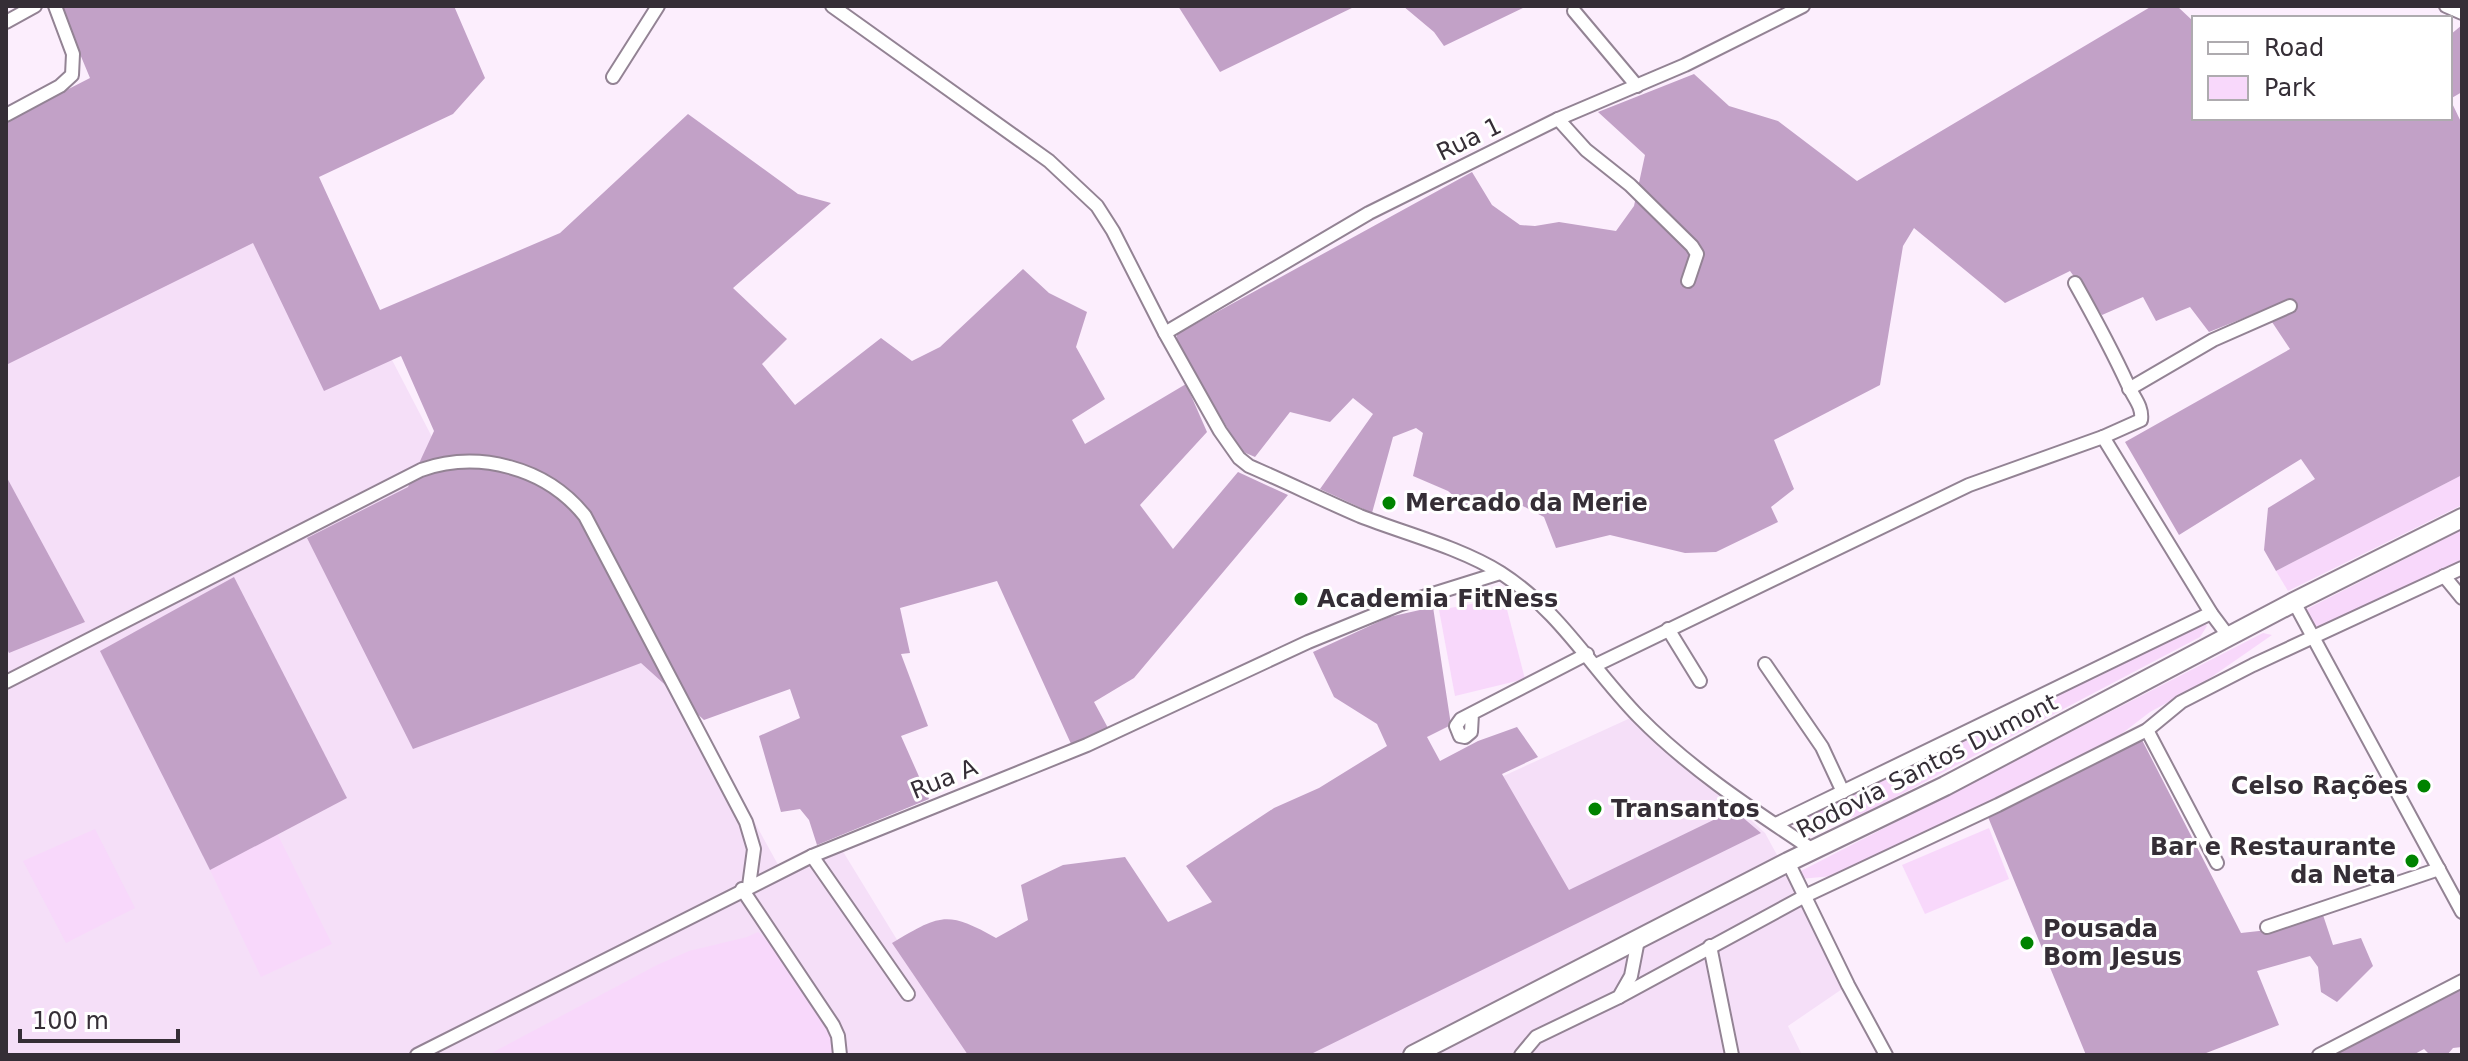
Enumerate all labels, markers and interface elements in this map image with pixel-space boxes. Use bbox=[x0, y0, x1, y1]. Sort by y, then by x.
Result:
legend bbox=[2192, 16, 2452, 120]
text: Road bbox=[2264, 34, 2324, 62]
text: Park bbox=[2264, 74, 2316, 102]
street label: Rua 1 bbox=[1432, 111, 1506, 167]
place label: Mercado da Merie bbox=[1405, 489, 1648, 517]
marker: Mercado da Merie bbox=[1380, 494, 1398, 512]
place label: Academia FitNess bbox=[1317, 585, 1558, 613]
marker: Academia FitNess bbox=[1292, 590, 1310, 608]
street label: Rodovia Santos Dumont bbox=[1792, 688, 2062, 844]
street label: Rua A bbox=[907, 753, 982, 805]
place label: Celso Rações bbox=[2231, 772, 2408, 800]
marker: Celso Rações bbox=[2415, 777, 2433, 795]
place label: Transantos bbox=[1611, 795, 1760, 823]
marker: Transantos bbox=[1586, 800, 1604, 818]
place label: Bar e Restaurante da Neta bbox=[2150, 833, 2396, 889]
marker: Bar e Restaurante da Neta bbox=[2403, 852, 2421, 870]
place label: Pousada Bom Jesus bbox=[2043, 915, 2182, 971]
marker: Pousada Bom Jesus bbox=[2018, 934, 2036, 952]
scale bar bbox=[20, 993, 178, 1043]
text: 100 m bbox=[32, 1007, 109, 1035]

